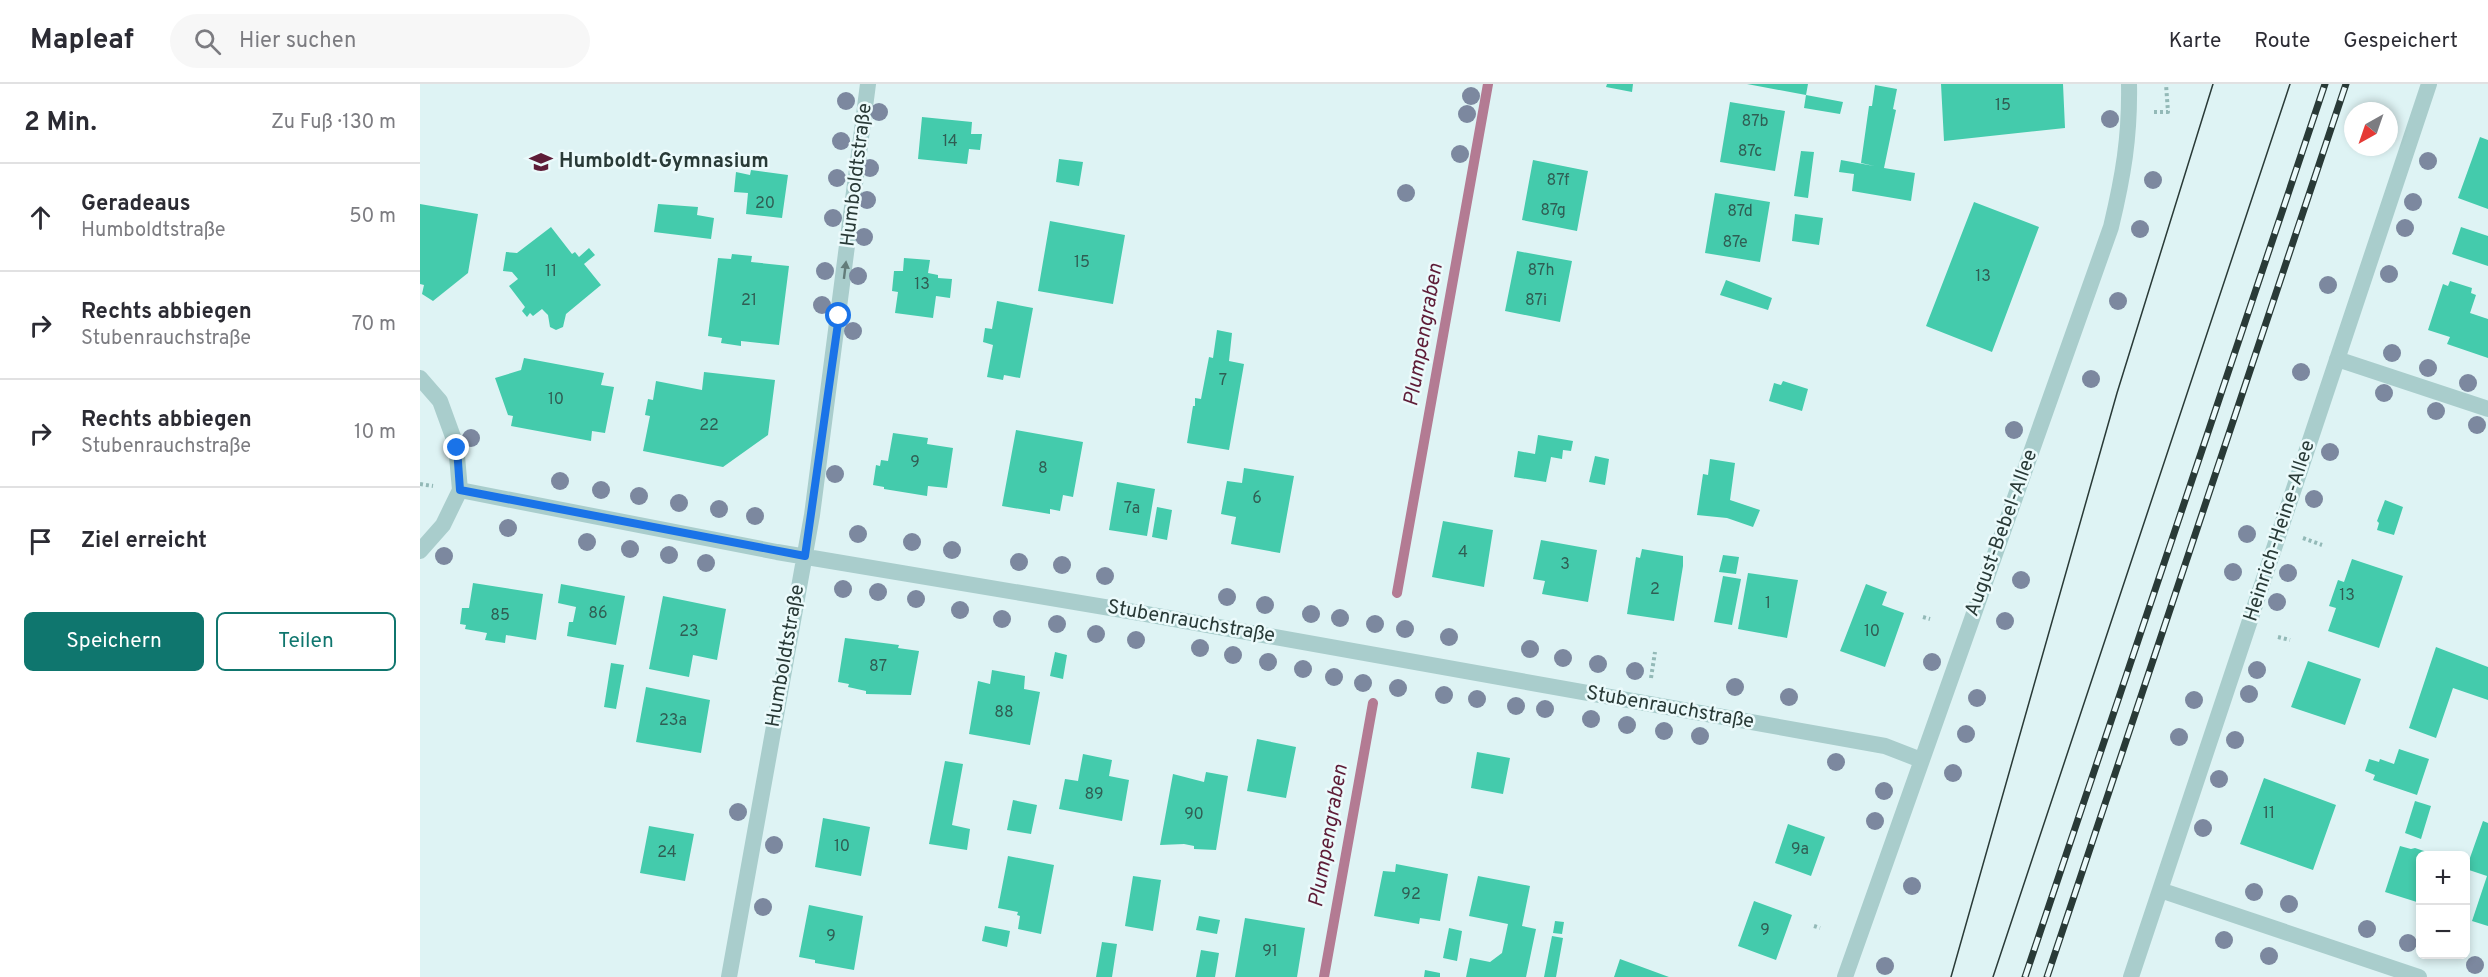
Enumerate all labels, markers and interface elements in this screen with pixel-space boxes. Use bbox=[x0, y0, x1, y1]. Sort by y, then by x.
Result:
search box bbox=[170, 14, 590, 68]
text: Mapleaf bbox=[30, 23, 134, 59]
icon: search bbox=[191, 25, 224, 58]
text: Hier suchen bbox=[239, 28, 356, 55]
text: Karte bbox=[2169, 28, 2221, 55]
text: Route bbox=[2254, 28, 2310, 55]
text: Gespeichert bbox=[2343, 28, 2458, 55]
house number: 15 bbox=[1995, 96, 2011, 116]
street label: Humboldtstraße bbox=[835, 102, 879, 248]
north arrow bbox=[2344, 102, 2398, 156]
text: 2 Min. bbox=[24, 107, 97, 140]
text: Zu Fuß · 130 m bbox=[271, 110, 396, 136]
house number: 87b bbox=[1742, 112, 1768, 132]
house number: 14 bbox=[942, 132, 958, 152]
house number: 87c bbox=[1738, 142, 1762, 162]
school or university icon: Humboldt-Gymnasium bbox=[528, 149, 554, 175]
place label: Humboldt-Gymnasium bbox=[559, 149, 769, 175]
house number: 87f bbox=[1547, 171, 1570, 191]
text: Geradeaus bbox=[81, 191, 191, 218]
house number: 20 bbox=[755, 194, 775, 214]
icon: ahead bbox=[24, 201, 57, 234]
house number: 87g bbox=[1540, 201, 1566, 221]
house number: 87d bbox=[1727, 202, 1753, 222]
text: 50 m bbox=[349, 204, 396, 230]
text: Humboldtstraße bbox=[81, 218, 226, 244]
house number: 87e bbox=[1722, 233, 1748, 253]
house number: 15 bbox=[1074, 253, 1090, 273]
one-way arrow bbox=[840, 260, 850, 279]
water label: Plumpengraben bbox=[1398, 261, 1450, 409]
house number: 87h bbox=[1528, 261, 1554, 281]
house number: 11 bbox=[545, 262, 557, 282]
house number: 13 bbox=[1975, 267, 1991, 287]
house number: 13 bbox=[914, 275, 930, 295]
house number: 21 bbox=[741, 291, 757, 311]
house number: 87i bbox=[1525, 291, 1547, 311]
text: Rechts abbiegen bbox=[81, 299, 252, 326]
route start bbox=[825, 302, 851, 328]
icon: right bbox=[24, 309, 57, 342]
text: 70 m bbox=[352, 312, 396, 338]
text: Stubenrauchstraße bbox=[81, 326, 251, 352]
house number: 7 bbox=[1219, 371, 1227, 391]
house number: 10 bbox=[548, 390, 564, 410]
text: Rechts abbiegen bbox=[81, 407, 252, 434]
house number: 22 bbox=[699, 416, 719, 436]
icon: right bbox=[24, 417, 57, 450]
text: 10 m bbox=[354, 420, 396, 446]
text: Stubenrauchstraße bbox=[81, 434, 251, 460]
route end bbox=[443, 434, 469, 460]
street label: Heinrich-Heine-Allee bbox=[2238, 437, 2322, 625]
street label: August-Bebel-Allee bbox=[1960, 446, 2044, 620]
house number: 9 bbox=[910, 453, 920, 473]
house number: 8 bbox=[1038, 459, 1048, 479]
house number: 6 bbox=[1252, 489, 1262, 509]
house number: 7a bbox=[1124, 499, 1140, 519]
icon: arrive bbox=[24, 525, 57, 558]
text: Ziel erreicht bbox=[81, 528, 207, 555]
house number: 4 bbox=[1458, 543, 1468, 563]
house number: 3 bbox=[1560, 555, 1570, 575]
house number: 2 bbox=[1650, 580, 1660, 600]
street label: Humboldtstraße bbox=[761, 583, 811, 729]
house number: 13 bbox=[2339, 586, 2355, 606]
street label: Stubenrauchstraße bbox=[1105, 594, 1277, 650]
house number: 1 bbox=[1765, 594, 1771, 614]
house number: 86 bbox=[588, 604, 608, 624]
house number: 85 bbox=[490, 606, 510, 626]
button: Speichern bbox=[24, 612, 204, 671]
button: Teilen bbox=[216, 612, 396, 671]
house number: 23 bbox=[679, 622, 699, 642]
house number: 10 bbox=[1864, 622, 1880, 642]
house number: 87 bbox=[869, 657, 887, 677]
street label: Stubenrauchstraße bbox=[1584, 680, 1756, 736]
house number: 88 bbox=[994, 703, 1014, 723]
house number: 23a bbox=[659, 711, 687, 731]
water label: Plumpengraben bbox=[1303, 762, 1355, 910]
house number: 89 bbox=[1084, 785, 1104, 805]
house number: 11 bbox=[2263, 804, 2275, 824]
house number: 90 bbox=[1184, 805, 1204, 825]
house number: 10 bbox=[834, 837, 850, 857]
house number: 9a bbox=[1791, 840, 1809, 860]
house number: 24 bbox=[657, 843, 677, 863]
map controls bbox=[2416, 851, 2470, 959]
button: + bbox=[2416, 851, 2470, 905]
house number: 92 bbox=[1401, 885, 1421, 905]
button: − bbox=[2416, 905, 2470, 959]
house number: 9 bbox=[1760, 921, 1770, 941]
house number: 9 bbox=[826, 927, 836, 947]
house number: 91 bbox=[1262, 942, 1278, 962]

